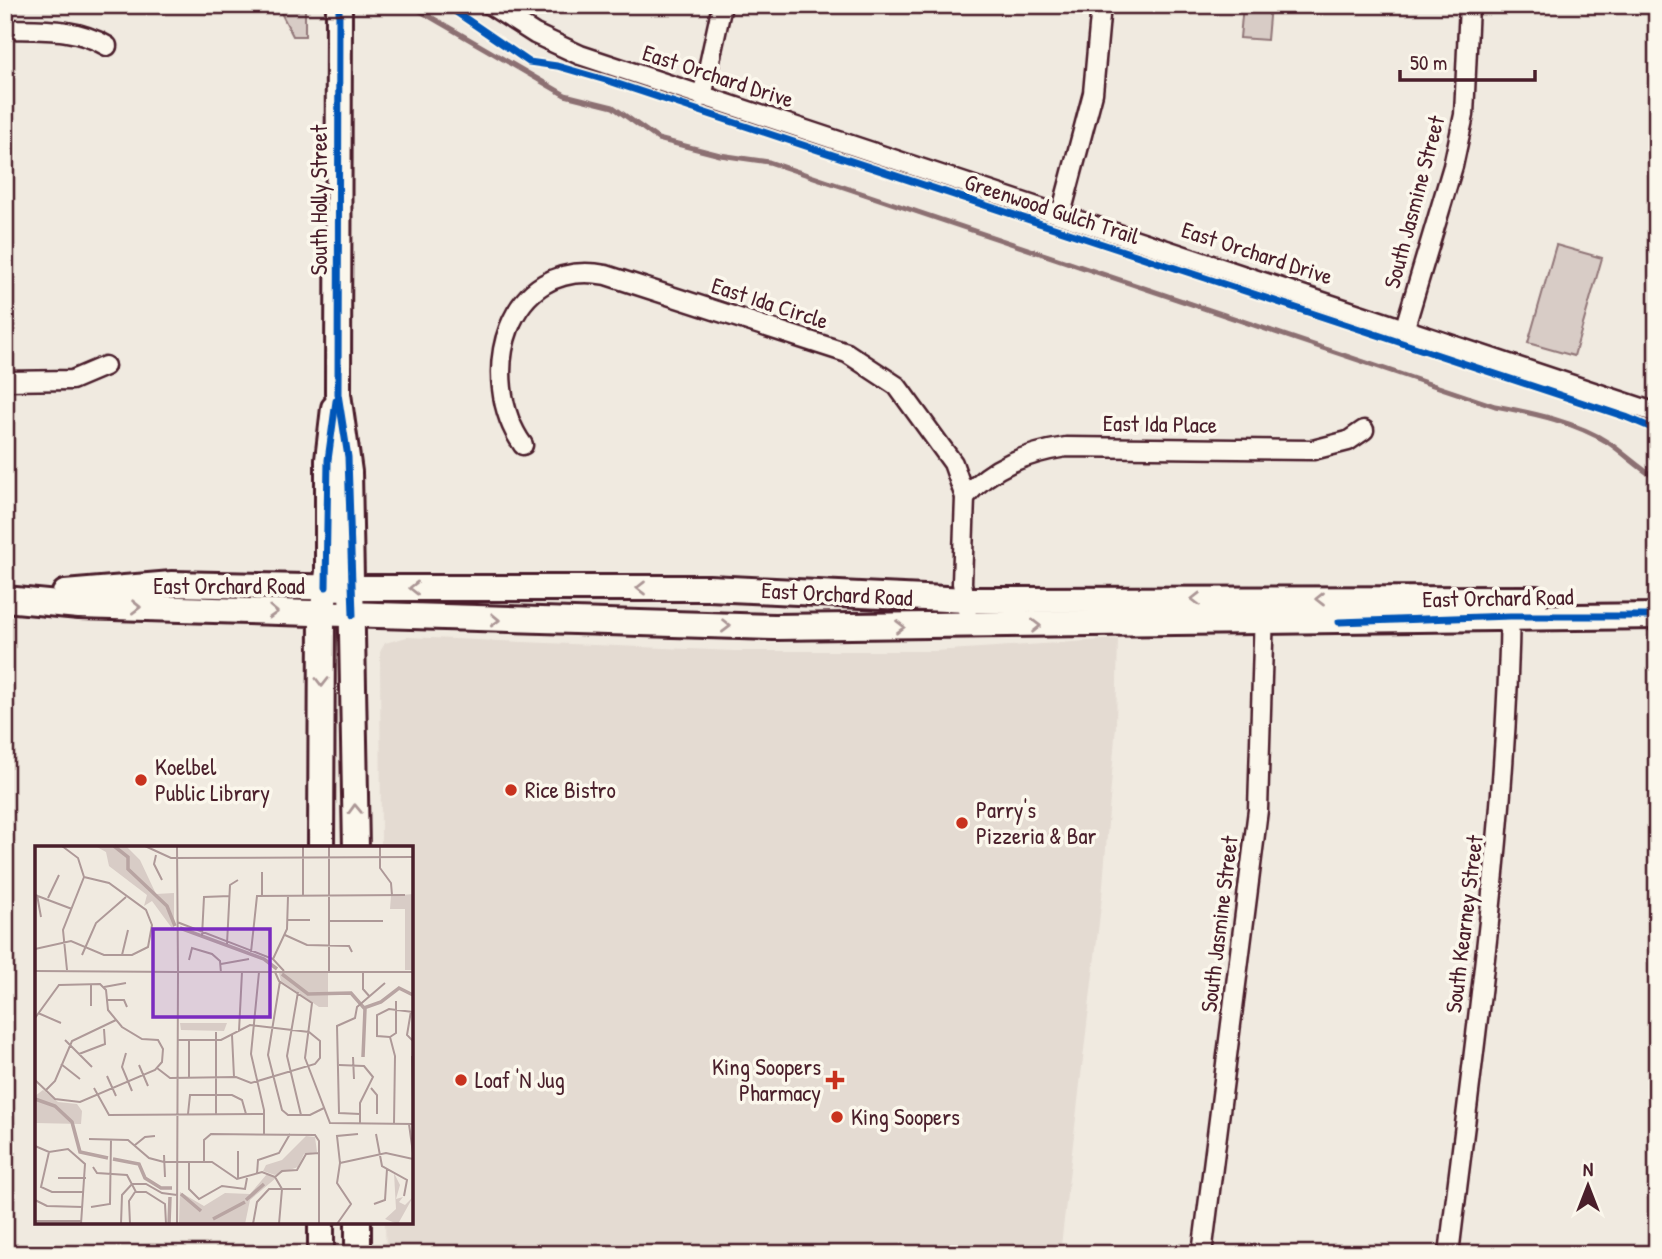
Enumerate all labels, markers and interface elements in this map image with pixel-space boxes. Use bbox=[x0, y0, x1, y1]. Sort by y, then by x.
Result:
street label: East Orchard Drive bbox=[639, 37, 798, 115]
scale bar bbox=[1400, 38, 1534, 82]
text: 50 m bbox=[1410, 48, 1447, 77]
street label: South Jasmine Street bbox=[1376, 111, 1452, 292]
street label: South Holly Street bbox=[303, 124, 334, 275]
street label: Greenwood Gulch Trail bbox=[961, 166, 1144, 252]
street label: East Orchard Drive bbox=[1178, 214, 1337, 292]
street label: East Ida Circle bbox=[708, 269, 832, 336]
street label: East Ida Place bbox=[1103, 407, 1217, 440]
street label: East Orchard Road bbox=[153, 570, 305, 601]
street label: East Orchard Road bbox=[761, 574, 913, 613]
one-way arrow bbox=[408, 580, 418, 596]
one-way arrow bbox=[635, 580, 646, 596]
street label: East Orchard Road bbox=[1422, 581, 1574, 614]
one-way arrow bbox=[1190, 591, 1200, 607]
one-way arrow bbox=[1314, 591, 1325, 607]
one-way arrow bbox=[131, 600, 142, 615]
one-way arrow bbox=[268, 605, 279, 620]
one-way arrow bbox=[490, 612, 501, 628]
one-way arrow bbox=[1031, 618, 1042, 633]
one-way arrow bbox=[721, 619, 732, 634]
one-way arrow bbox=[895, 619, 905, 635]
one-way arrow bbox=[314, 678, 330, 688]
place label: Koelbel Public Library bbox=[155, 751, 270, 808]
marker: Koelbel Public Library bbox=[133, 772, 149, 788]
place label: Rice Bistro bbox=[525, 774, 616, 805]
marker: Rice Bistro bbox=[503, 782, 519, 798]
place label: Parry's Pizzeria & Bar bbox=[976, 794, 1097, 851]
one-way arrow bbox=[347, 803, 363, 814]
marker: Parry's Pizzeria & Bar bbox=[954, 815, 970, 831]
street label: South Kearney Street bbox=[1437, 832, 1490, 1015]
street label: South Jasmine Street bbox=[1192, 833, 1245, 1014]
inset map bbox=[35, 846, 413, 1224]
place label: King Soopers Pharmacy bbox=[712, 1051, 821, 1108]
place label: Loaf 'N Jug bbox=[475, 1064, 565, 1095]
marker: Loaf 'N Jug bbox=[453, 1072, 469, 1088]
marker: King Soopers Pharmacy bbox=[827, 1072, 843, 1088]
place label: King Soopers bbox=[851, 1101, 960, 1132]
marker: King Soopers bbox=[829, 1109, 845, 1125]
north arrow bbox=[1554, 1150, 1624, 1220]
text: N bbox=[1583, 1156, 1593, 1182]

